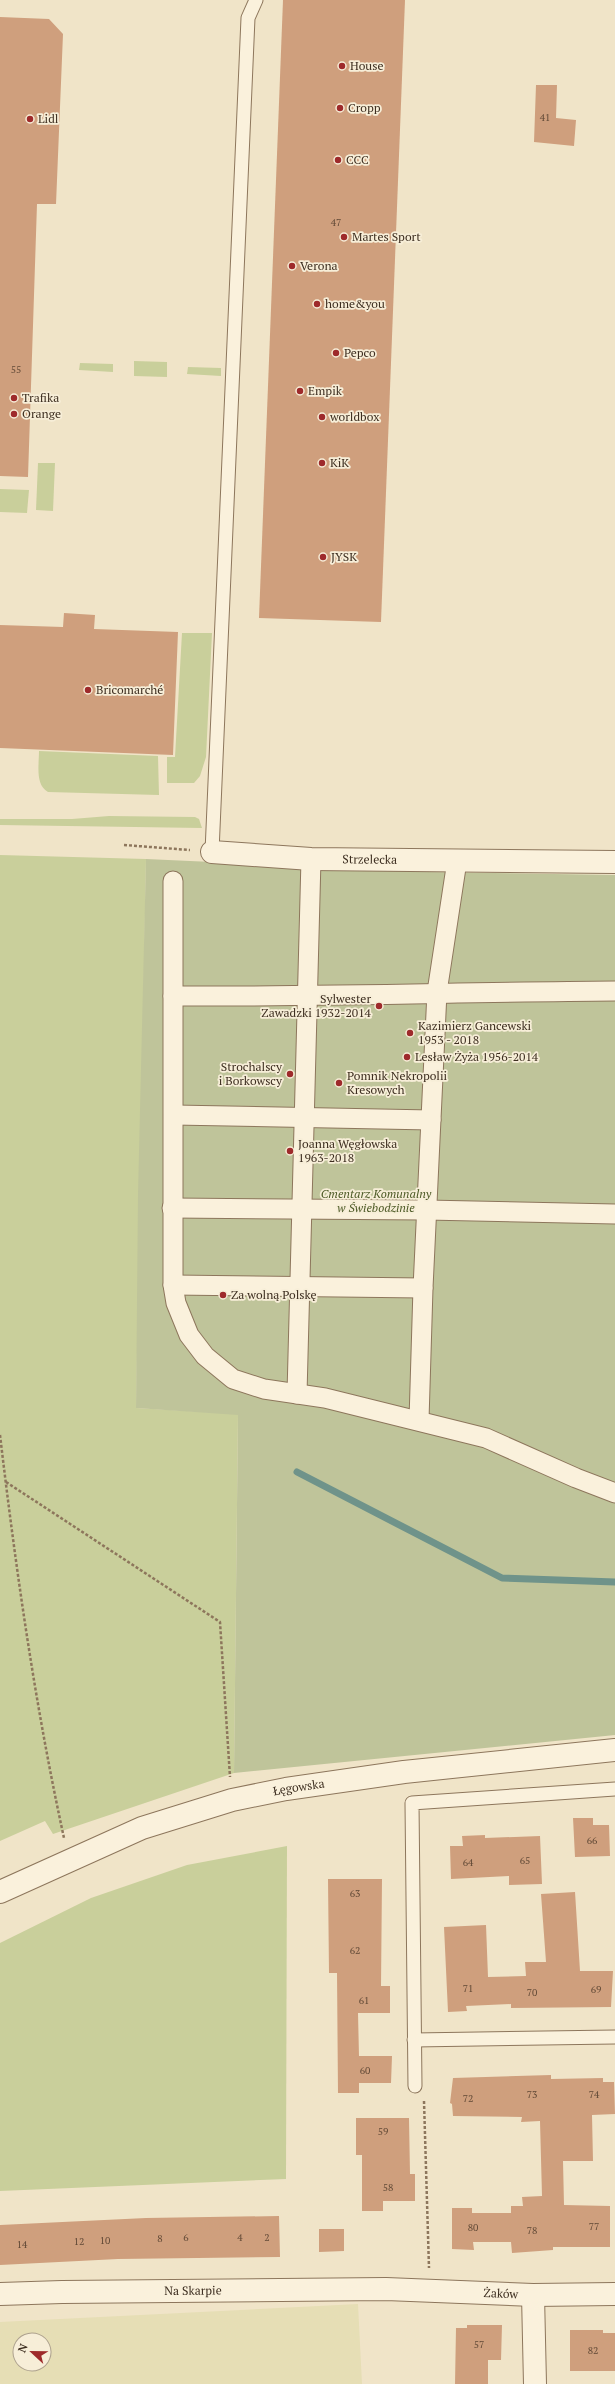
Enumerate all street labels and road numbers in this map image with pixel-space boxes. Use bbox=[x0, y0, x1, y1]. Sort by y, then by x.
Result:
street label: Strzelecka bbox=[342, 851, 397, 867]
street label: Łęgowska bbox=[272, 1776, 325, 1798]
street label: Na Skarpie bbox=[164, 2283, 222, 2298]
street label: Żaków bbox=[483, 2285, 519, 2301]

